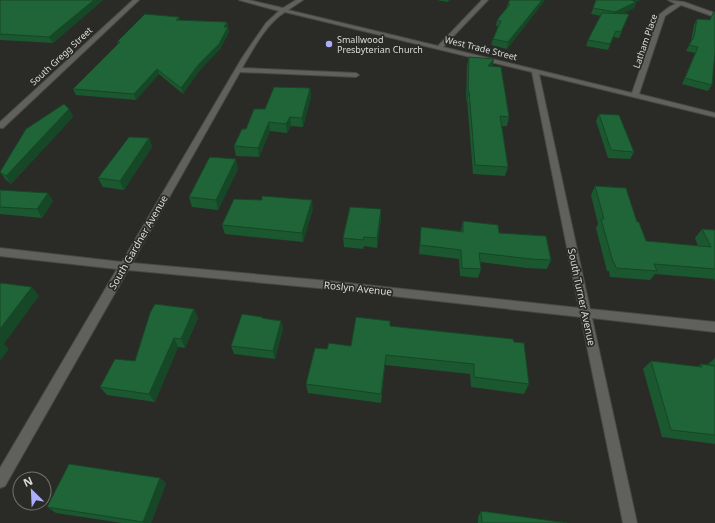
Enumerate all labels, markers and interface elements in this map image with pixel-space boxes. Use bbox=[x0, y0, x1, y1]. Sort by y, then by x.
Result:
street label: Latham Place bbox=[630, 12, 660, 70]
street label: South Gregg Street bbox=[27, 23, 96, 88]
place label: Smallwood Presbyterian Church bbox=[337, 33, 423, 56]
street label: West Trade Street bbox=[443, 33, 519, 63]
marker: Smallwood Presbyterian Church bbox=[324, 39, 334, 49]
street label: South Gardner Avenue bbox=[105, 192, 171, 292]
street label: South Turner Avenue bbox=[565, 247, 599, 347]
street label: Roslyn Avenue bbox=[323, 277, 393, 299]
north arrow bbox=[12, 471, 52, 511]
text: N bbox=[21, 473, 35, 490]

